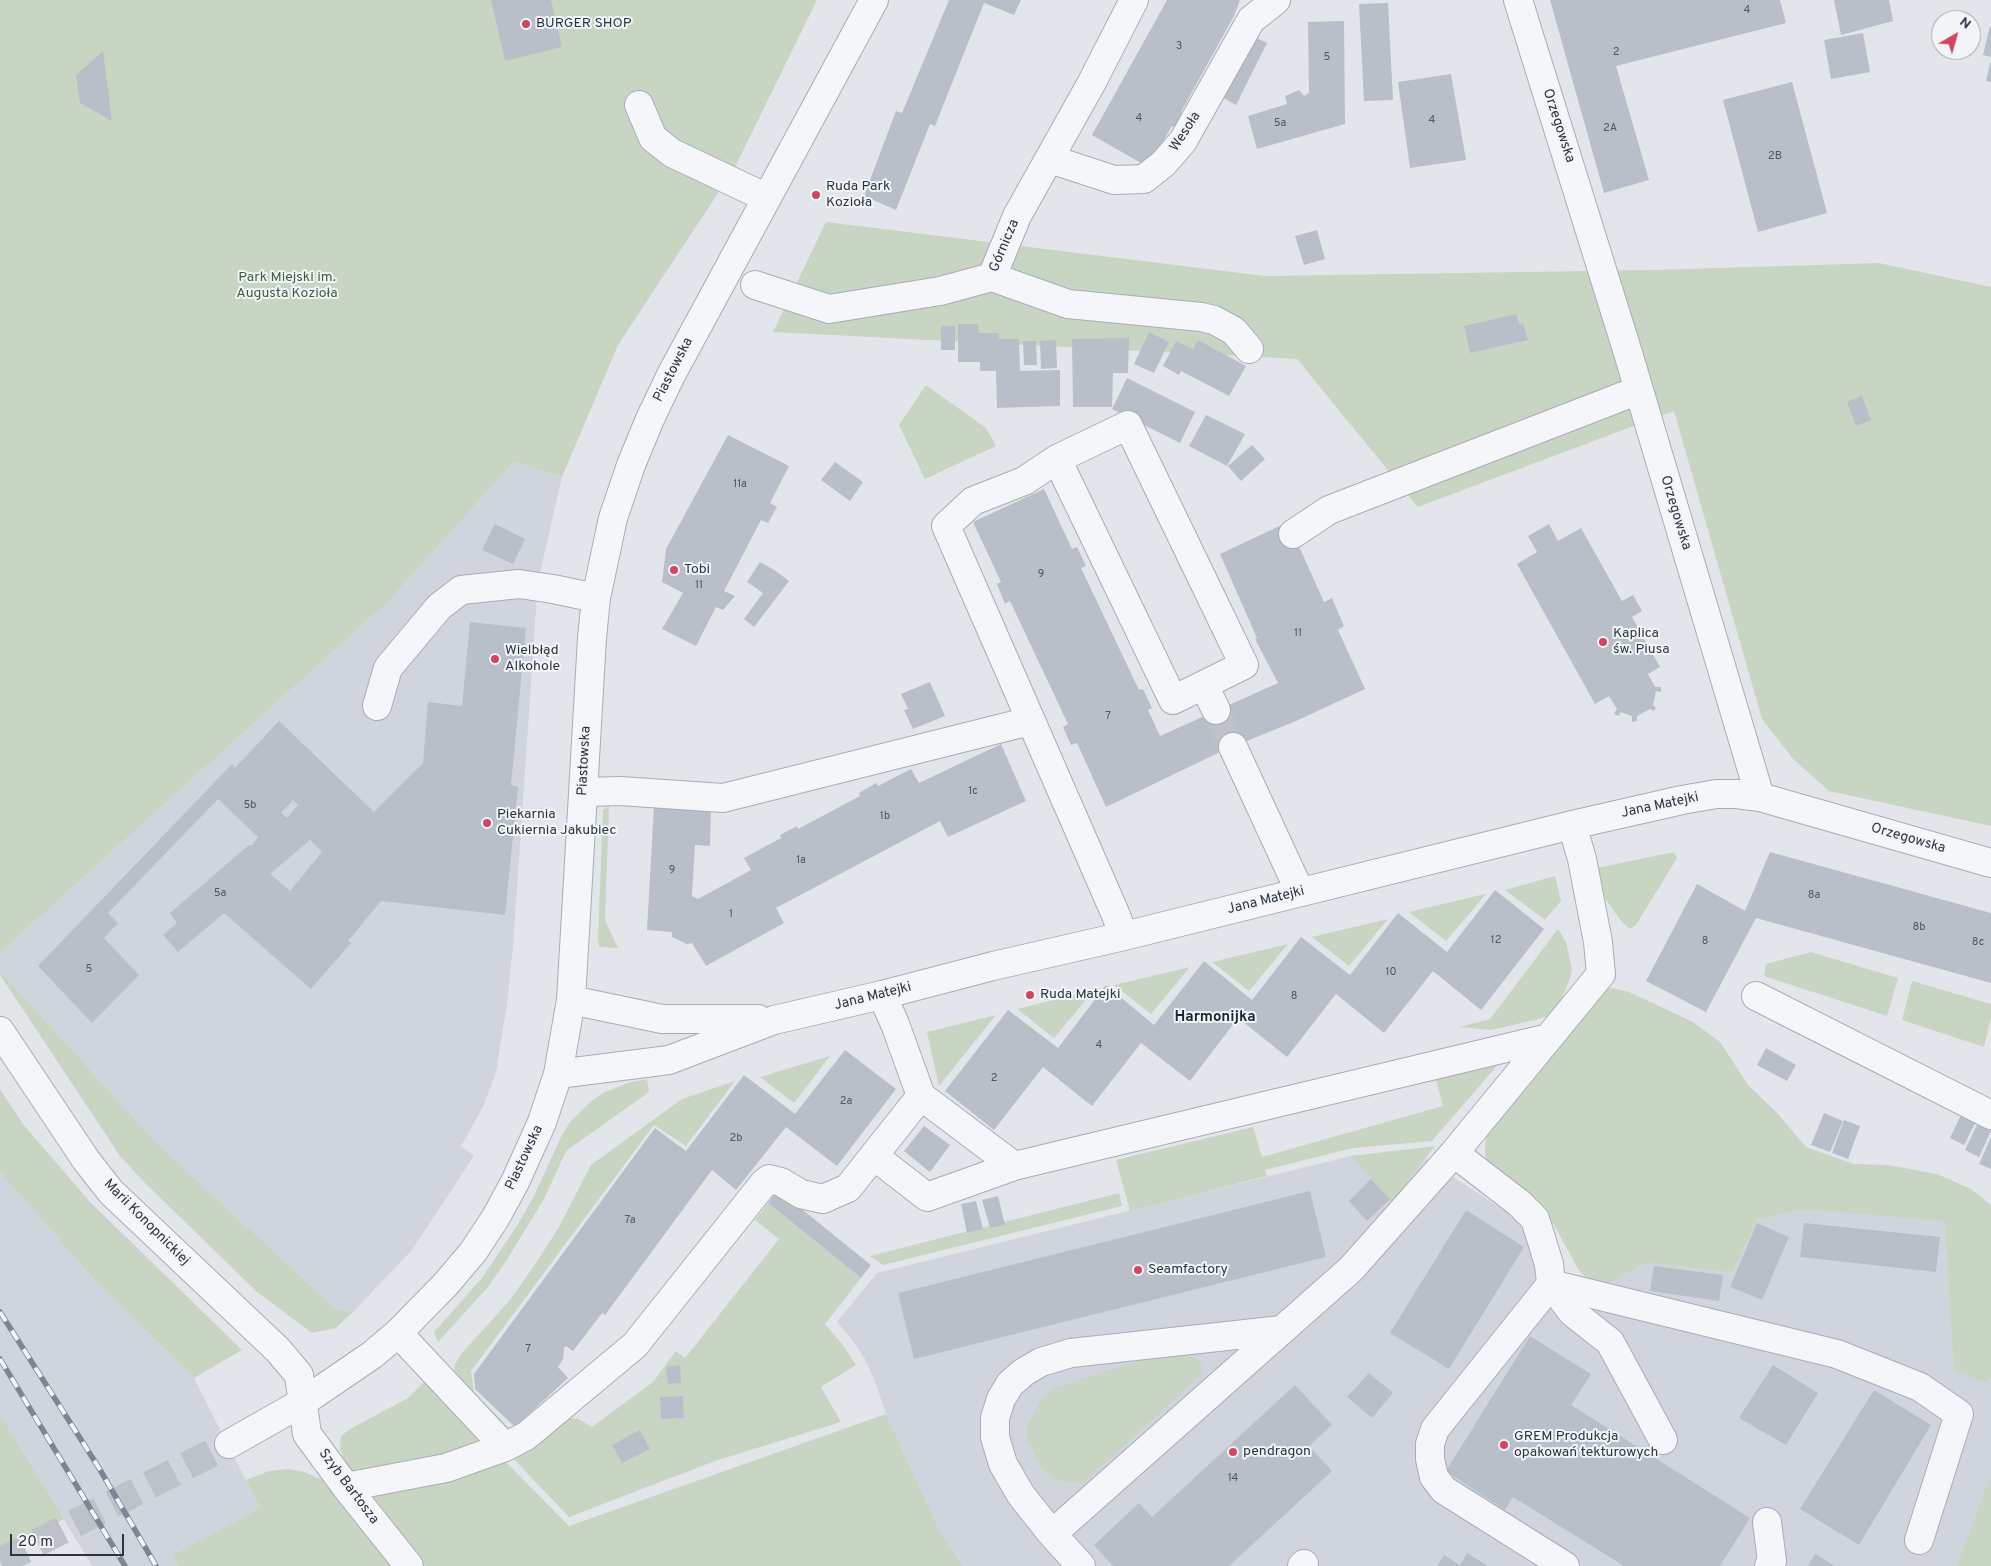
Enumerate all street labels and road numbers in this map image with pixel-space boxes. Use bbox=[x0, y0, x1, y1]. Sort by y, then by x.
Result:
street label: Orzegowska bbox=[1538, 87, 1578, 165]
street label: Wesoła bbox=[1167, 109, 1205, 155]
street label: Górnicza bbox=[986, 217, 1024, 275]
street label: Piastowska bbox=[651, 335, 697, 405]
street label: Orzegowska bbox=[1656, 474, 1694, 552]
street label: Piastowska bbox=[575, 726, 595, 796]
street label: Jana Matejki bbox=[1620, 790, 1700, 822]
street label: Orzegowska bbox=[1869, 820, 1947, 858]
street label: Jana Matejki bbox=[1226, 883, 1306, 919]
street label: Jana Matejki bbox=[833, 979, 913, 1015]
street label: Piastowska bbox=[503, 1123, 547, 1193]
street label: Marii Konopnickiej bbox=[99, 1176, 193, 1270]
street label: Szyb Bartosza bbox=[314, 1446, 382, 1528]

